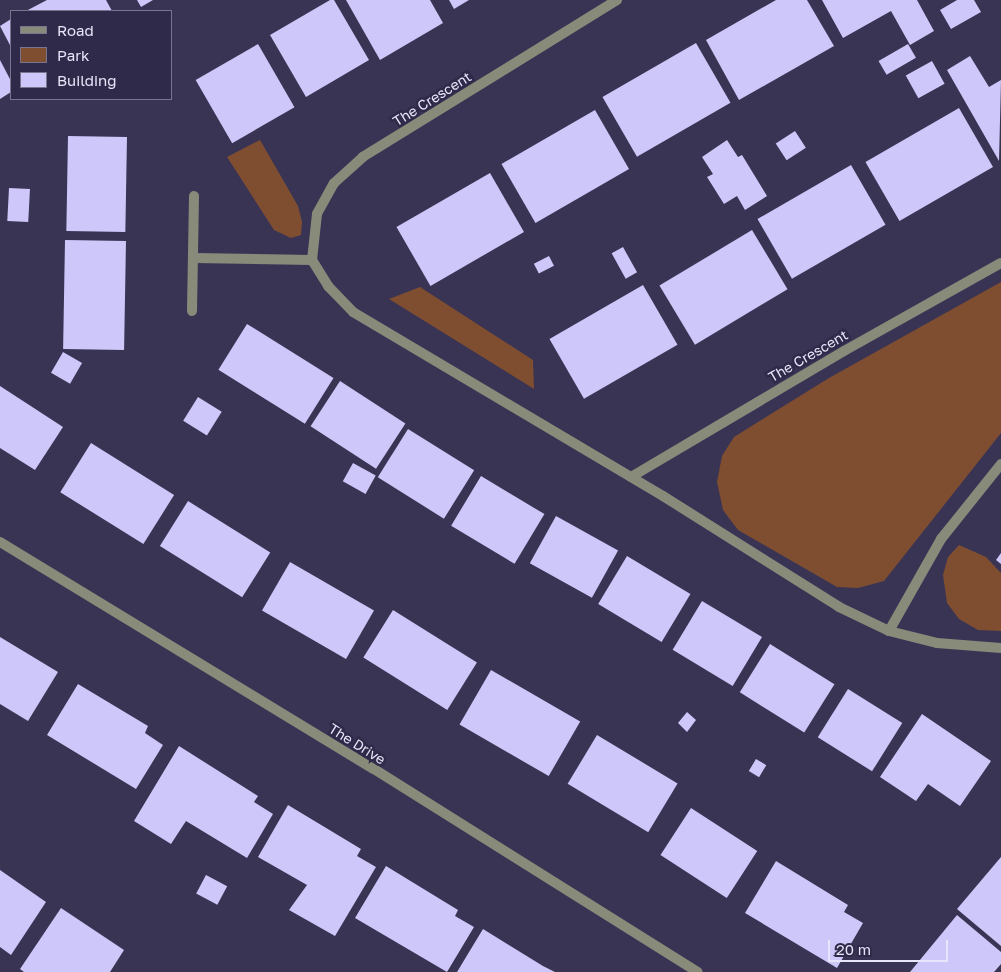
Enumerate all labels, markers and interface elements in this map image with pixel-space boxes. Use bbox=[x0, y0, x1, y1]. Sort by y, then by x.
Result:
legend bbox=[10, 10, 172, 100]
text: Road bbox=[57, 21, 94, 39]
text: Park bbox=[57, 46, 89, 64]
street label: The Crescent bbox=[390, 68, 474, 130]
text: Building bbox=[57, 71, 117, 89]
street label: The Crescent bbox=[765, 326, 851, 386]
street label: The Drive bbox=[326, 720, 388, 768]
scale bar bbox=[831, 930, 951, 962]
text: 20 m bbox=[836, 940, 871, 958]

